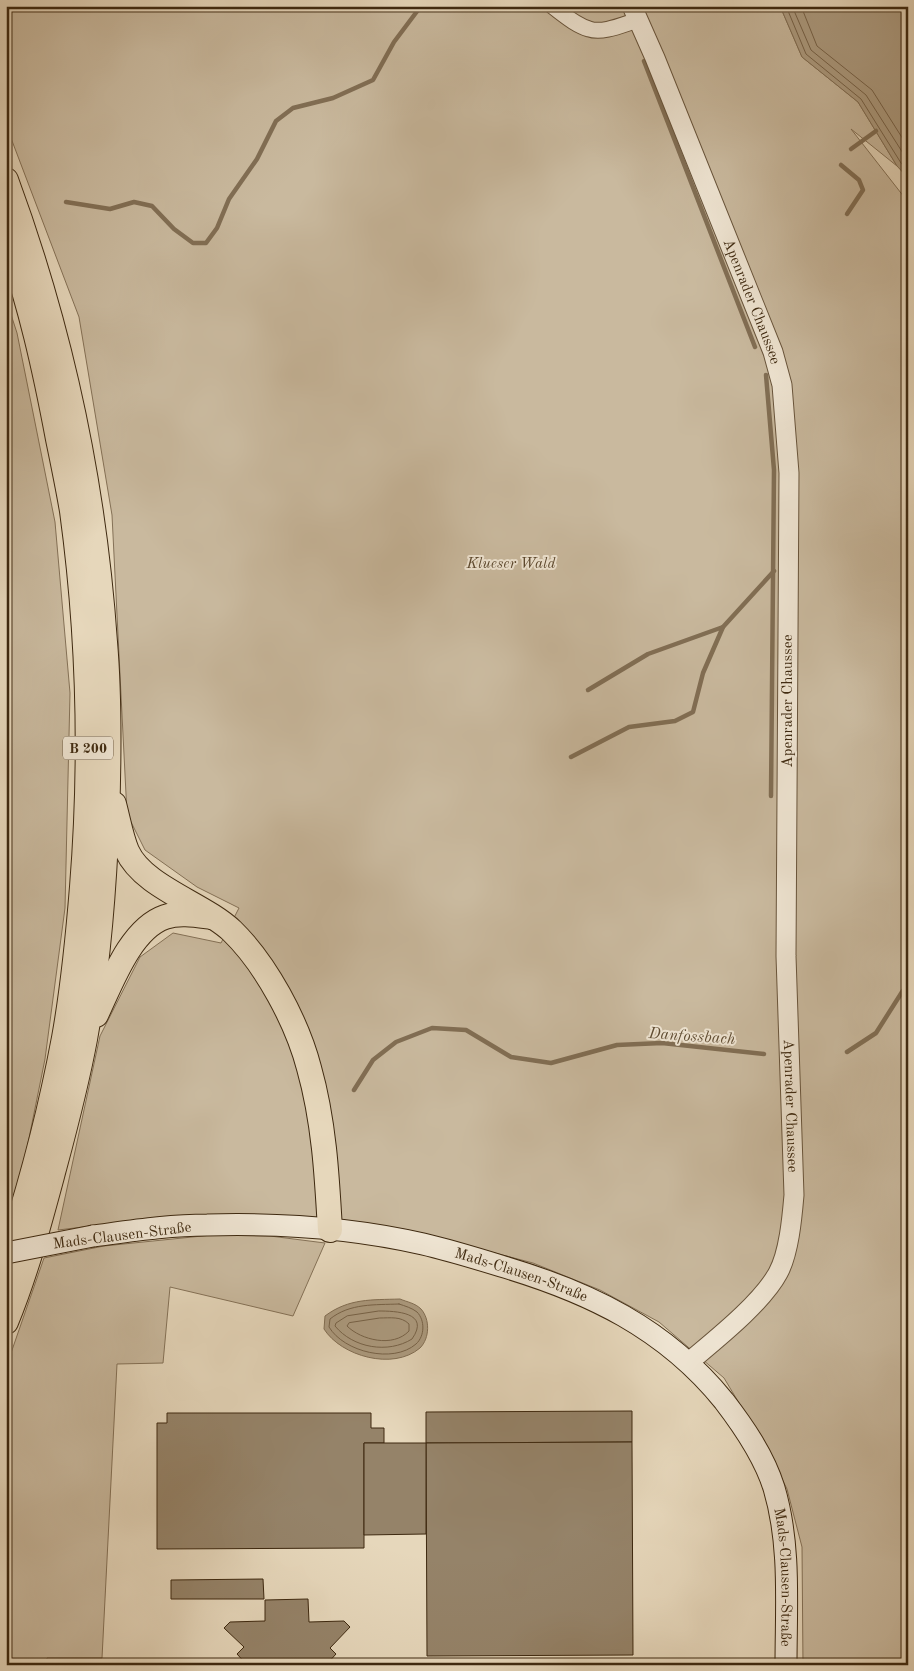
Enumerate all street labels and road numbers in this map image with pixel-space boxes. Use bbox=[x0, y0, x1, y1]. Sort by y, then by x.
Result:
street label: Apenrader Chaussee bbox=[719, 237, 782, 366]
street label: Apenrader Chaussee bbox=[781, 634, 796, 768]
road number: B 200 bbox=[63, 736, 113, 760]
street label: Apenrader Chaussee bbox=[780, 1039, 799, 1173]
street label: Mads-Clausen-Straße bbox=[52, 1221, 192, 1252]
street label: Mads-Clausen-Straße bbox=[453, 1247, 590, 1306]
street label: Mads-Clausen-Straße bbox=[770, 1507, 793, 1647]

